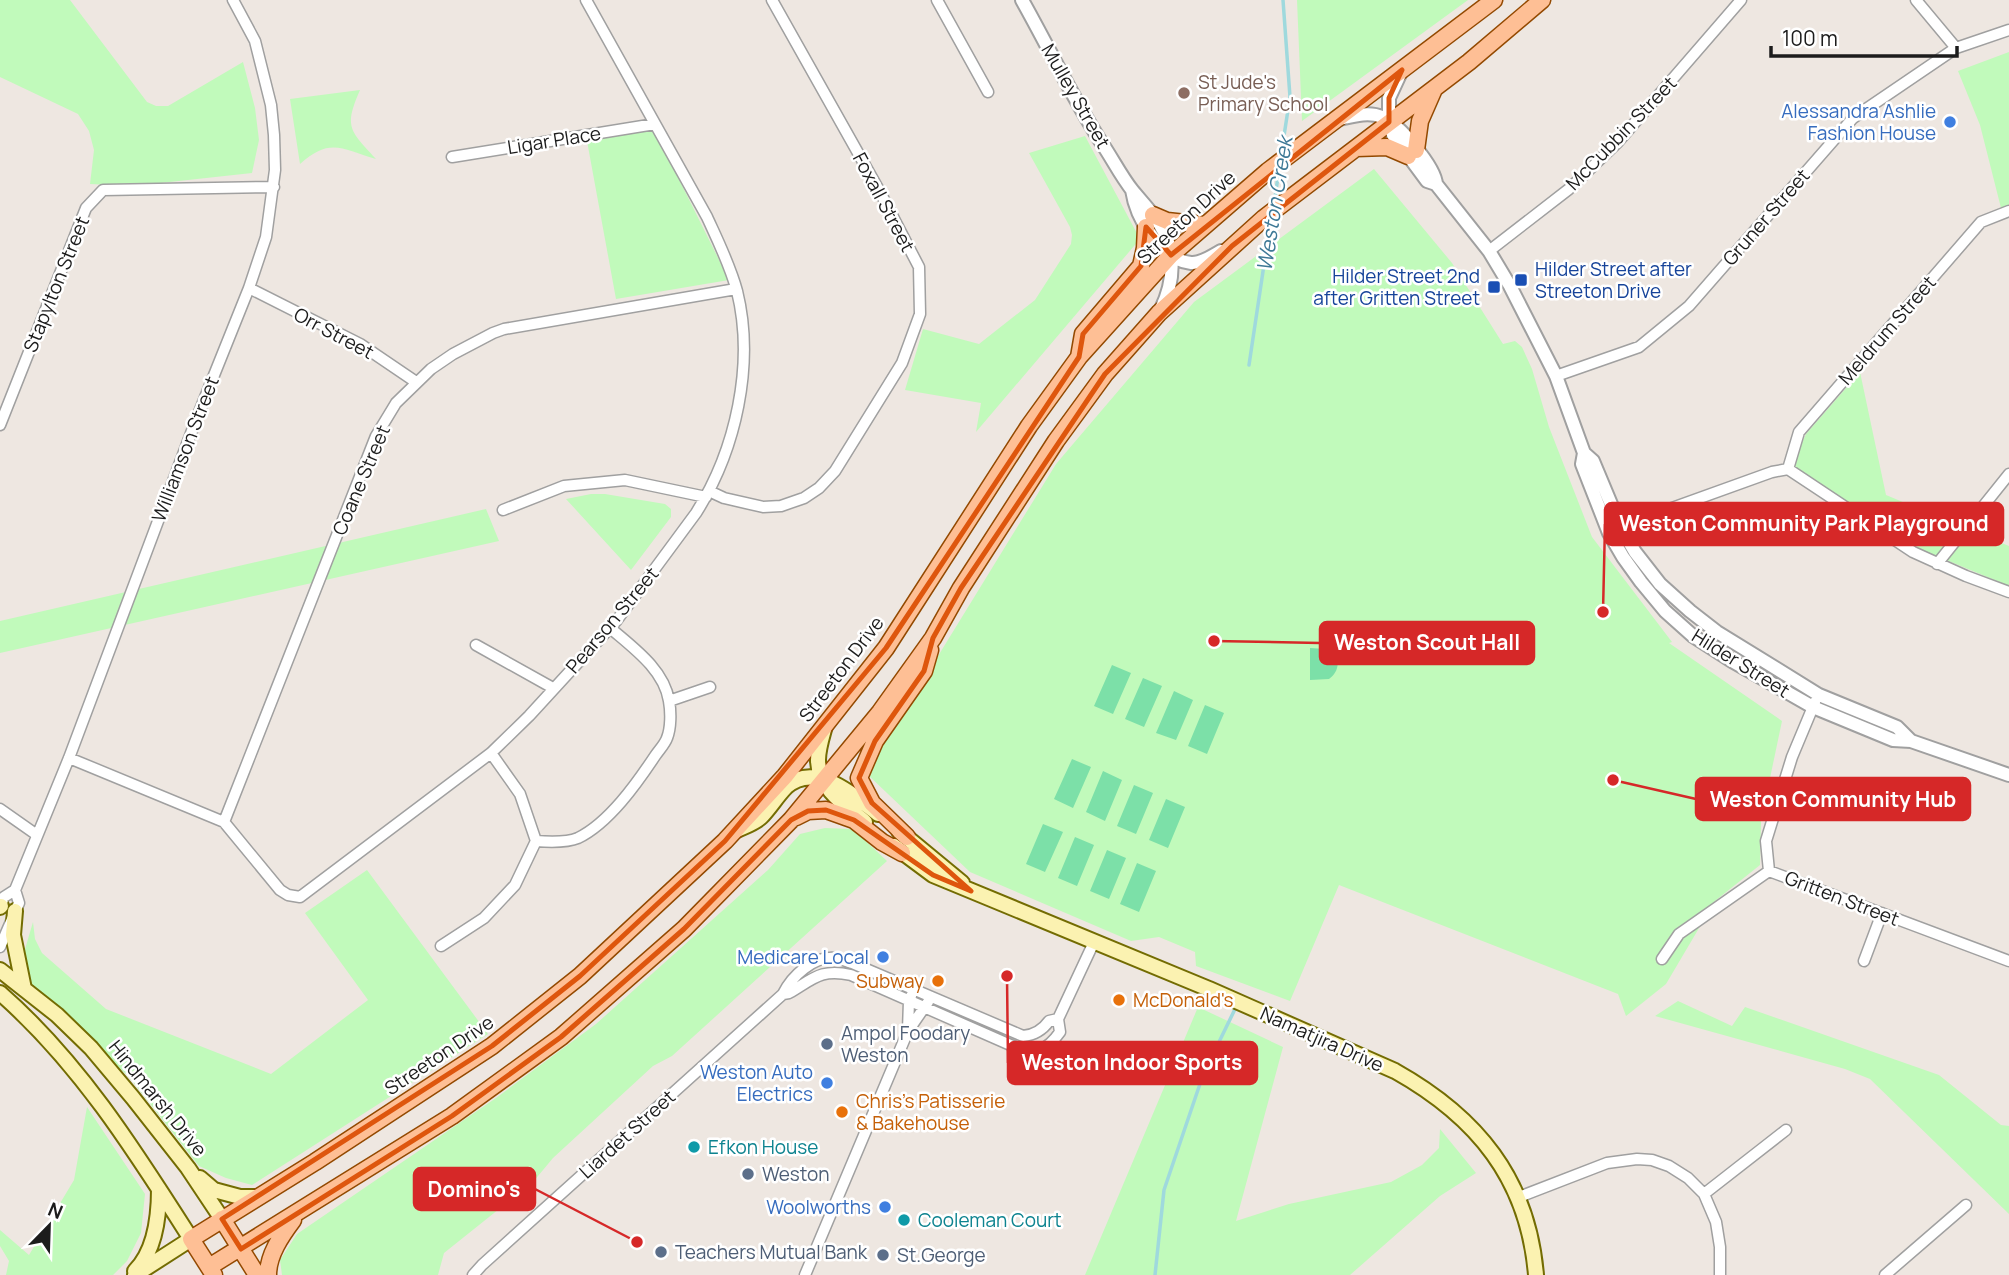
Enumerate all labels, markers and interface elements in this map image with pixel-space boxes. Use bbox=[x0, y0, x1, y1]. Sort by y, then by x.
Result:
scale bar bbox=[1771, 14, 1956, 58]
text: 100 m bbox=[1782, 24, 1838, 52]
street label: Mulley Street bbox=[1036, 39, 1116, 153]
place label: St Jude's Primary School bbox=[1198, 69, 1328, 117]
street label: McCubbin Street bbox=[1560, 70, 1682, 196]
marker: St Jude's Primary School bbox=[1176, 85, 1192, 101]
place label: Alessandra Ashlie Fashion House bbox=[1781, 98, 1936, 146]
marker: Alessandra Ashlie Fashion House bbox=[1942, 114, 1958, 130]
street label: Ligar Place bbox=[505, 120, 603, 160]
water label: Weston Creek bbox=[1250, 132, 1299, 273]
street label: Foxall Street bbox=[847, 148, 921, 256]
street label: Gruner Street bbox=[1717, 163, 1815, 271]
street label: Streeton Drive bbox=[1131, 164, 1241, 270]
street label: Stapylton Street bbox=[17, 212, 95, 356]
place label: Hilder Street after Streeton Drive bbox=[1535, 256, 1692, 304]
place label: Hilder Street 2nd after Gritten Street bbox=[1313, 263, 1480, 311]
street label: Meldrum Street bbox=[1832, 270, 1942, 390]
marker: Hilder Street after Streeton Drive bbox=[1513, 272, 1529, 288]
marker: Hilder Street 2nd after Gritten Street bbox=[1486, 279, 1502, 295]
street label: Orr Street bbox=[289, 301, 379, 365]
street label: Williamson Street bbox=[145, 372, 225, 526]
street label: Coane Street bbox=[326, 421, 396, 539]
callout: Weston Community Park Playground bbox=[1605, 503, 2003, 545]
text: Weston Community Park Playground bbox=[1619, 509, 1989, 537]
street label: Pearson Street bbox=[560, 561, 664, 679]
street label: Streeton Drive bbox=[793, 611, 889, 727]
callout: Weston Scout Hall bbox=[1320, 622, 1534, 664]
street label: Hilder Street bbox=[1687, 623, 1795, 703]
text: Weston Scout Hall bbox=[1334, 628, 1520, 656]
callout: Weston Community Hub bbox=[1696, 778, 1970, 820]
text: Weston Community Hub bbox=[1710, 785, 1956, 813]
street label: Gritten Street bbox=[1781, 864, 1903, 932]
place label: Medicare Local bbox=[737, 944, 869, 970]
marker: Medicare Local bbox=[875, 949, 891, 965]
place label: Subway bbox=[856, 968, 924, 994]
marker: Subway bbox=[930, 973, 946, 989]
place label: McDonald's bbox=[1133, 987, 1234, 1013]
marker: McDonald's bbox=[1111, 992, 1127, 1008]
street label: Namatjira Drive bbox=[1256, 1000, 1388, 1078]
street label: Streeton Drive bbox=[379, 1009, 499, 1101]
place label: Ampol Foodary Weston bbox=[841, 1020, 970, 1068]
street label: Hindmarsh Drive bbox=[103, 1034, 213, 1162]
marker: Ampol Foodary Weston bbox=[819, 1036, 835, 1052]
callout: Weston Indoor Sports bbox=[1008, 1042, 1257, 1084]
text: Weston Indoor Sports bbox=[1022, 1048, 1242, 1076]
place label: Weston Auto Electrics bbox=[700, 1059, 813, 1107]
marker: Weston Auto Electrics bbox=[819, 1075, 835, 1091]
street label: Liardet Street bbox=[573, 1084, 681, 1184]
place label: Chris's Patisserie & Bakehouse bbox=[856, 1088, 1005, 1136]
marker: Chris's Patisserie & Bakehouse bbox=[834, 1104, 850, 1120]
place label: Efkon House bbox=[708, 1134, 818, 1160]
marker: Efkon House bbox=[686, 1139, 702, 1155]
place label: Weston bbox=[762, 1161, 829, 1187]
marker: Weston bbox=[740, 1166, 756, 1182]
callout: Domino's bbox=[414, 1168, 535, 1210]
text: Domino's bbox=[428, 1175, 520, 1203]
north arrow bbox=[14, 1191, 84, 1261]
place label: Woolworths bbox=[766, 1194, 871, 1220]
text: N bbox=[44, 1196, 67, 1225]
marker: Woolworths bbox=[877, 1199, 893, 1215]
place label: Cooleman Court bbox=[918, 1207, 1062, 1233]
marker: Cooleman Court bbox=[896, 1212, 912, 1228]
place label: Teachers Mutual Bank bbox=[675, 1239, 868, 1265]
place label: St.George bbox=[897, 1242, 986, 1268]
marker: Teachers Mutual Bank bbox=[653, 1244, 669, 1260]
marker: St.George bbox=[875, 1247, 891, 1263]

